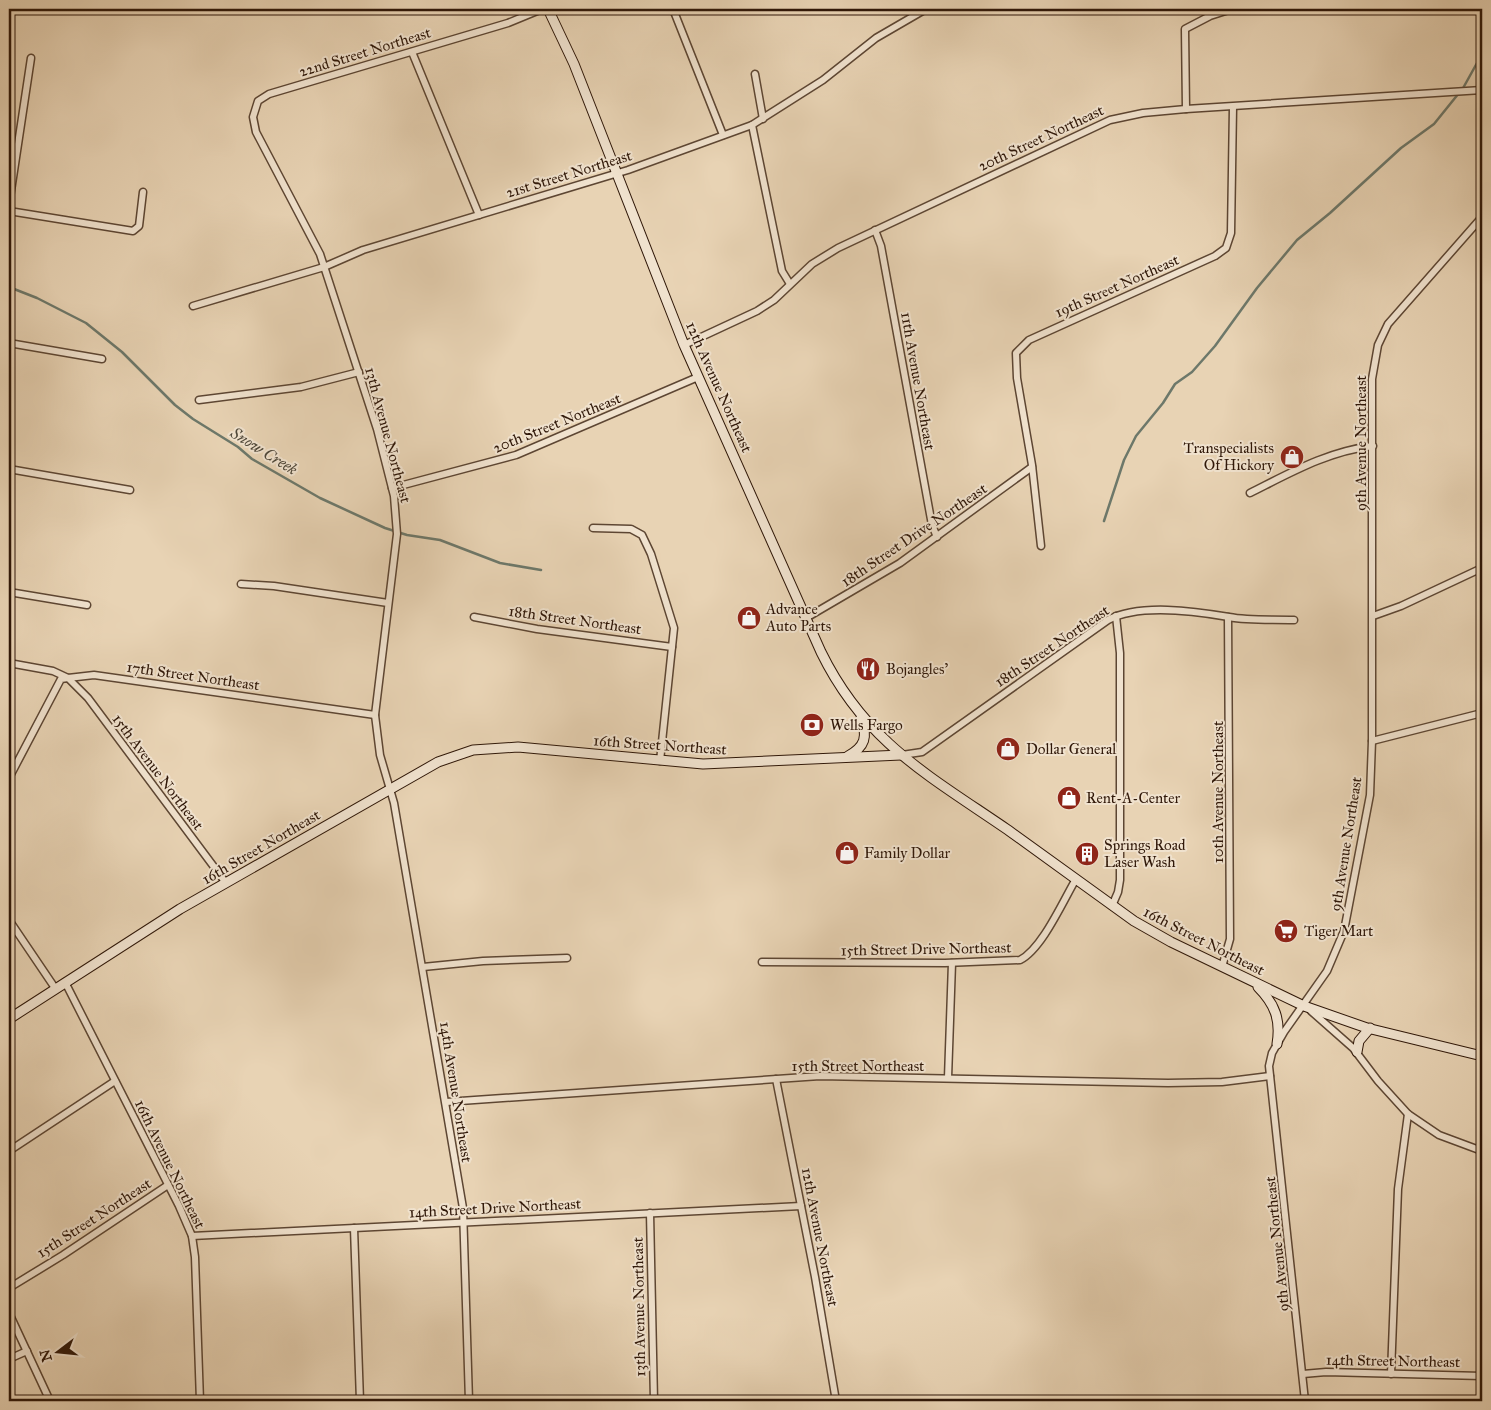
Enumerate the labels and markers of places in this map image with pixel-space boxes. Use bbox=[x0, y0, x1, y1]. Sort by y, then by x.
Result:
place label: Transpecialists Of Hickory bbox=[1184, 439, 1275, 474]
shop icon: Transpecialists Of Hickory bbox=[1279, 444, 1305, 470]
place label: Advance Auto Parts bbox=[765, 600, 831, 635]
shop icon: Advance Auto Parts bbox=[736, 605, 762, 631]
restaurant icon: Bojangles' bbox=[855, 656, 881, 682]
place label: Bojangles' bbox=[886, 660, 948, 678]
bank icon: Wells Fargo bbox=[799, 712, 825, 738]
place label: Wells Fargo bbox=[830, 716, 903, 734]
shop icon: Dollar General bbox=[995, 736, 1021, 762]
place label: Dollar General bbox=[1026, 740, 1117, 758]
shop icon: Rent-A-Center bbox=[1056, 785, 1082, 811]
place label: Rent-A-Center bbox=[1086, 789, 1181, 807]
place label: Springs Road Laser Wash bbox=[1104, 836, 1186, 871]
shop icon: Family Dollar bbox=[834, 840, 860, 866]
building icon: Springs Road Laser Wash bbox=[1074, 841, 1100, 867]
place label: Family Dollar bbox=[864, 844, 950, 862]
supermarket icon: Tiger Mart bbox=[1273, 918, 1299, 944]
place label: Tiger Mart bbox=[1304, 922, 1374, 940]

